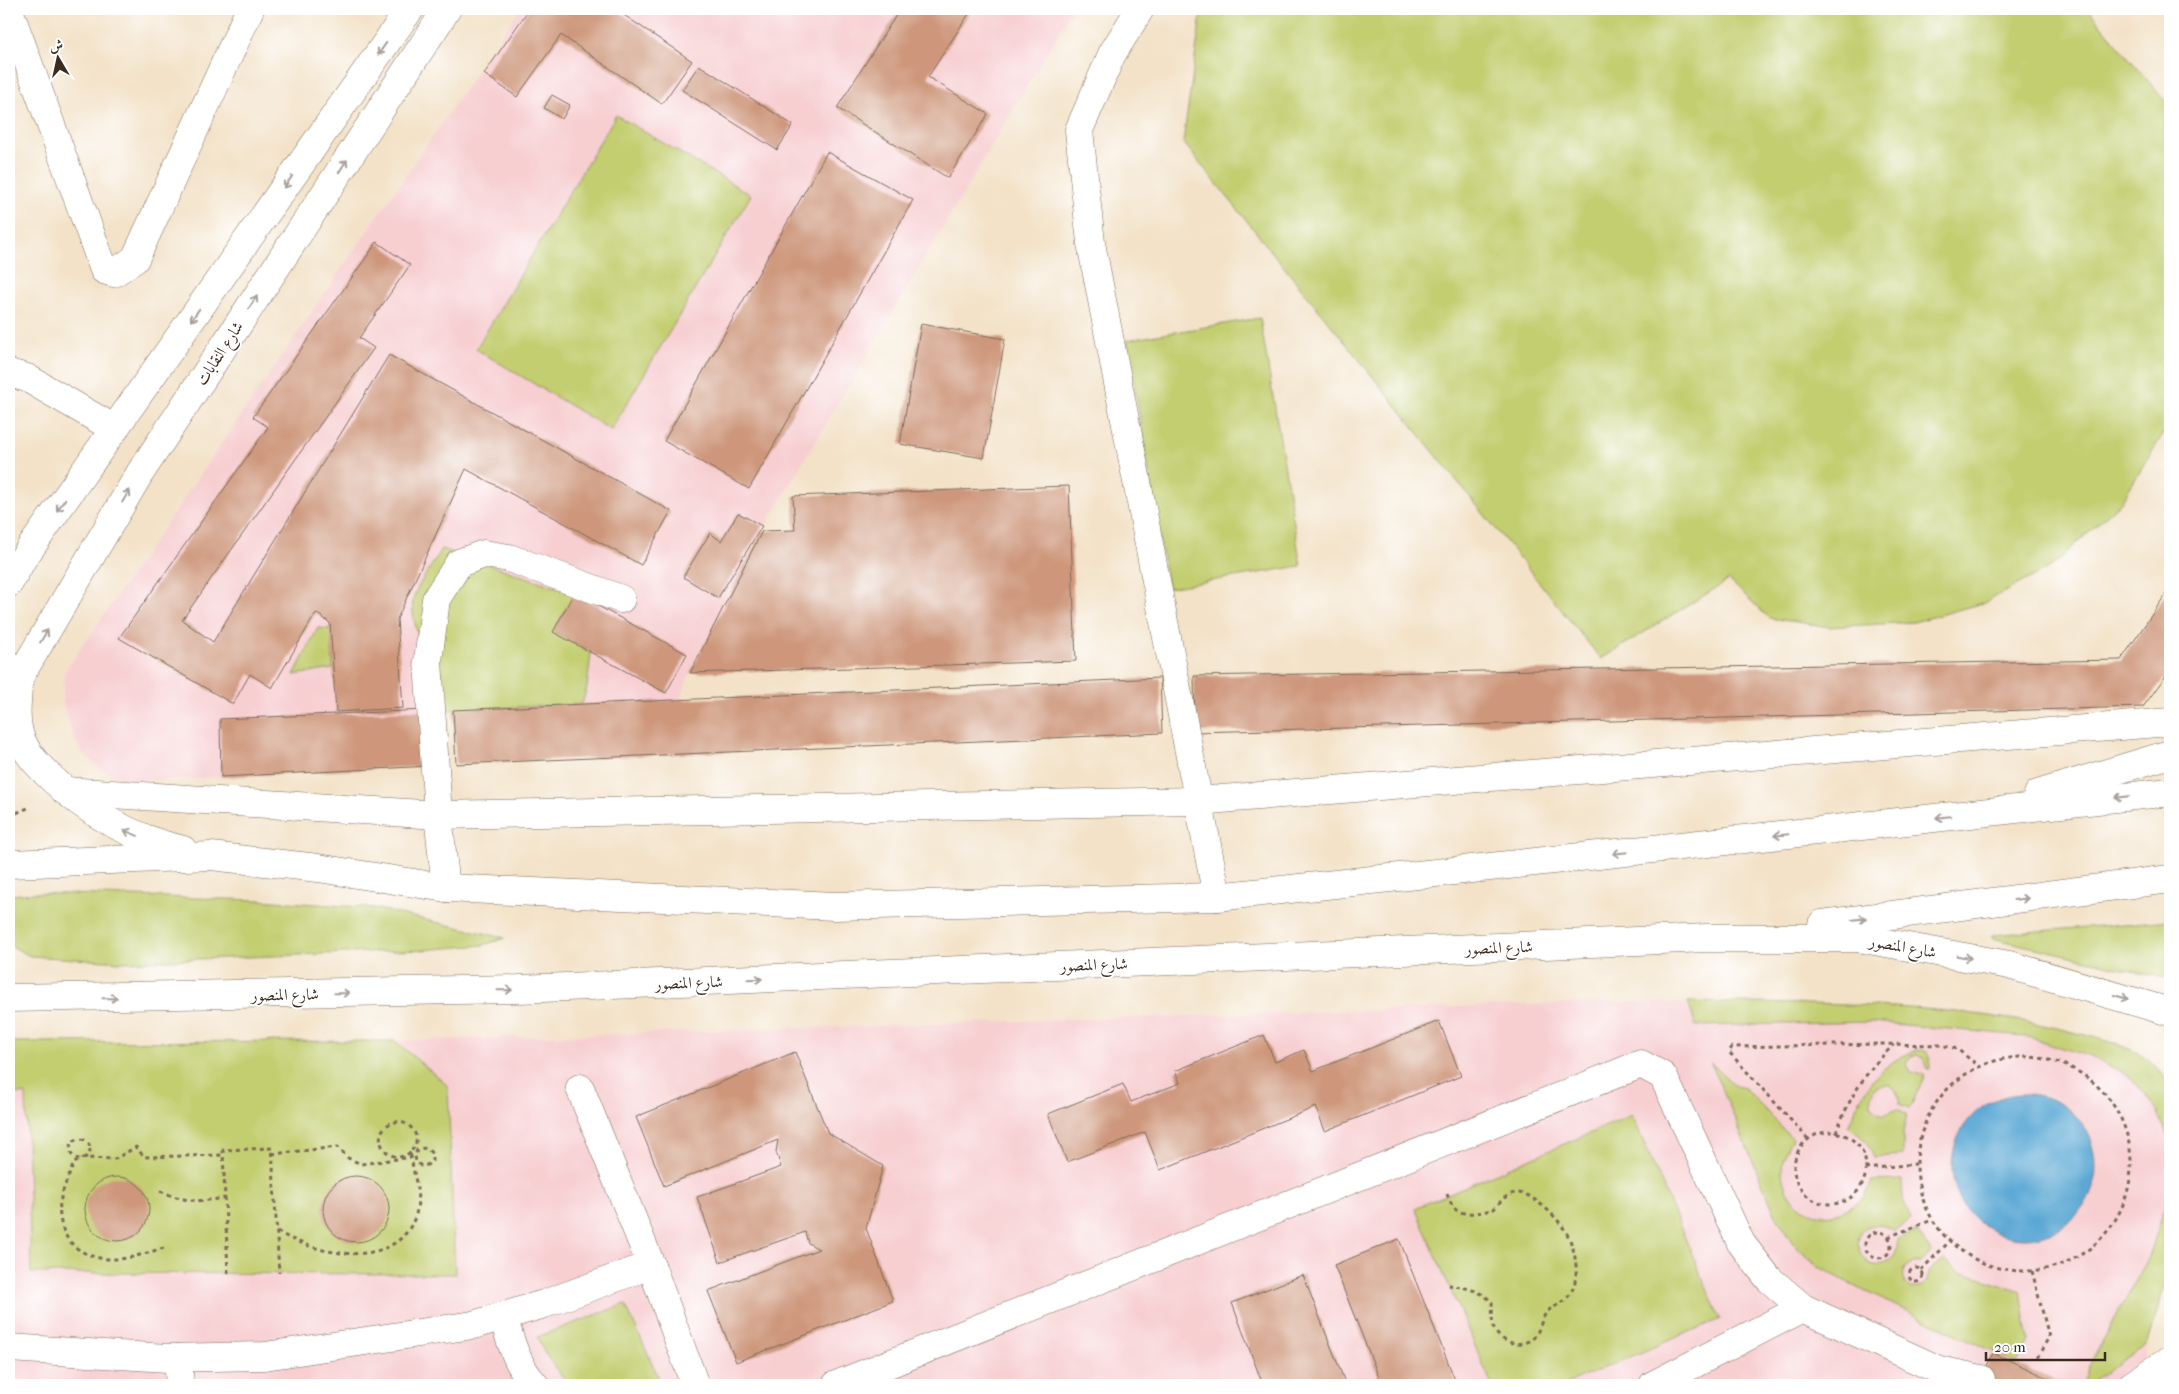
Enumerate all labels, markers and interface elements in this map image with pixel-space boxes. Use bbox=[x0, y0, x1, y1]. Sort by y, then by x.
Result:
north arrow bbox=[32, 32, 82, 82]
text: ش bbox=[48, 36, 64, 55]
one-way arrow bbox=[376, 41, 387, 55]
one-way arrow bbox=[338, 160, 348, 174]
one-way arrow bbox=[283, 174, 293, 188]
one-way arrow bbox=[248, 295, 258, 309]
one-way arrow bbox=[190, 307, 200, 321]
street label: شارع النقابات bbox=[192, 318, 251, 391]
one-way arrow bbox=[121, 489, 131, 504]
one-way arrow bbox=[56, 498, 66, 512]
one-way arrow bbox=[39, 630, 49, 644]
one-way arrow bbox=[2114, 792, 2130, 802]
one-way arrow bbox=[1935, 812, 1951, 822]
one-way arrow bbox=[124, 827, 139, 837]
one-way arrow bbox=[1774, 830, 1790, 840]
one-way arrow bbox=[1612, 848, 1628, 857]
one-way arrow bbox=[2012, 894, 2028, 904]
one-way arrow bbox=[1851, 914, 1867, 924]
street label: شارع المنصور bbox=[1865, 931, 1938, 966]
street label: شارع المنصور bbox=[1463, 937, 1533, 962]
one-way arrow bbox=[1956, 952, 1972, 962]
street label: شارع المنصور bbox=[1058, 954, 1128, 979]
street label: شارع المنصور bbox=[653, 972, 723, 997]
one-way arrow bbox=[746, 974, 762, 984]
street label: شارع المنصور bbox=[249, 984, 319, 1009]
one-way arrow bbox=[497, 985, 513, 994]
one-way arrow bbox=[334, 988, 350, 998]
one-way arrow bbox=[102, 993, 118, 1002]
one-way arrow bbox=[2113, 993, 2129, 1003]
scale bar bbox=[1986, 1329, 2105, 1361]
text: 20 m bbox=[1994, 1338, 2026, 1356]

